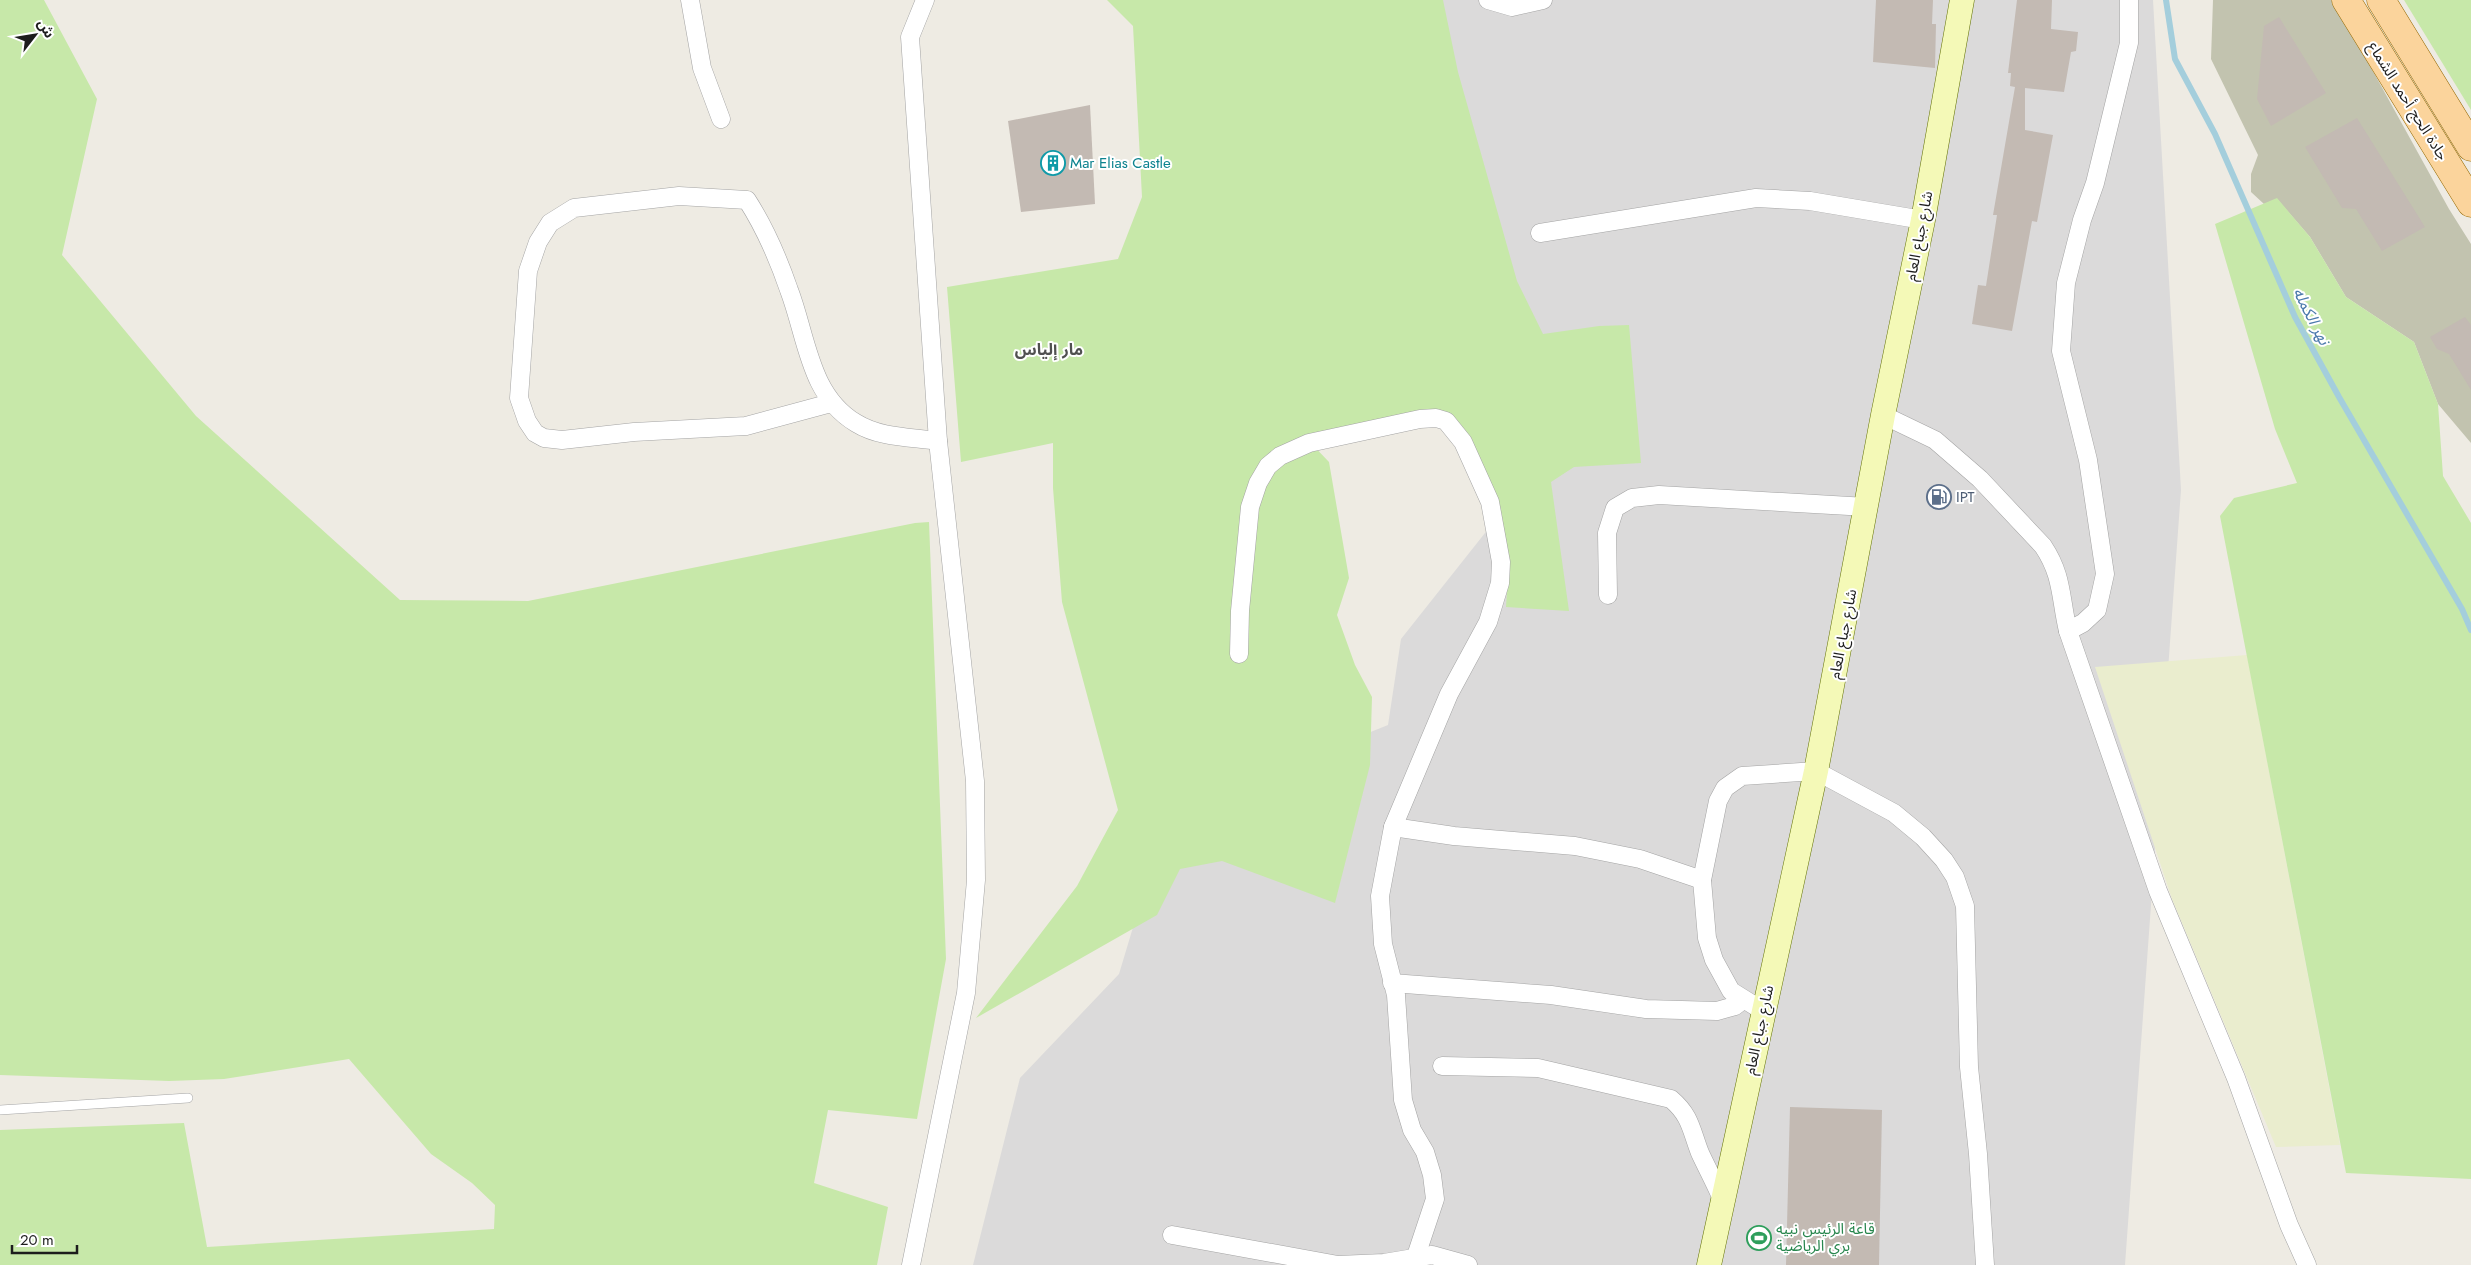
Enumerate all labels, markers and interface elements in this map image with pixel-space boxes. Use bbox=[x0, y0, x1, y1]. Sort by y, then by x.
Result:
north arrow bbox=[10, 10, 60, 60]
text: ش bbox=[33, 15, 60, 42]
street label: جادة الحج أحمد الشماع bbox=[2362, 37, 2454, 165]
building icon: Mar Elias Castle bbox=[1040, 150, 1066, 176]
place label: Mar Elias Castle bbox=[1070, 152, 1171, 174]
street label: شارع جباع العام bbox=[1900, 189, 1940, 283]
water label: نهر الكمله bbox=[2287, 284, 2336, 350]
district label: مار إلياس bbox=[1015, 338, 1083, 361]
fuel station icon: IPT bbox=[1926, 484, 1952, 510]
place label: IPT bbox=[1956, 486, 1974, 508]
street label: شارع جباع العام bbox=[1824, 587, 1864, 681]
street label: شارع جباع العام bbox=[1739, 983, 1780, 1077]
place label: قاعة الرئيس نبيه بري الرياضية bbox=[1776, 1218, 1875, 1257]
scale bar bbox=[12, 1222, 78, 1254]
sports icon: قاعة الرئيس نبيه بري الرياضية bbox=[1746, 1225, 1772, 1251]
text: 20 m bbox=[20, 1229, 54, 1251]

